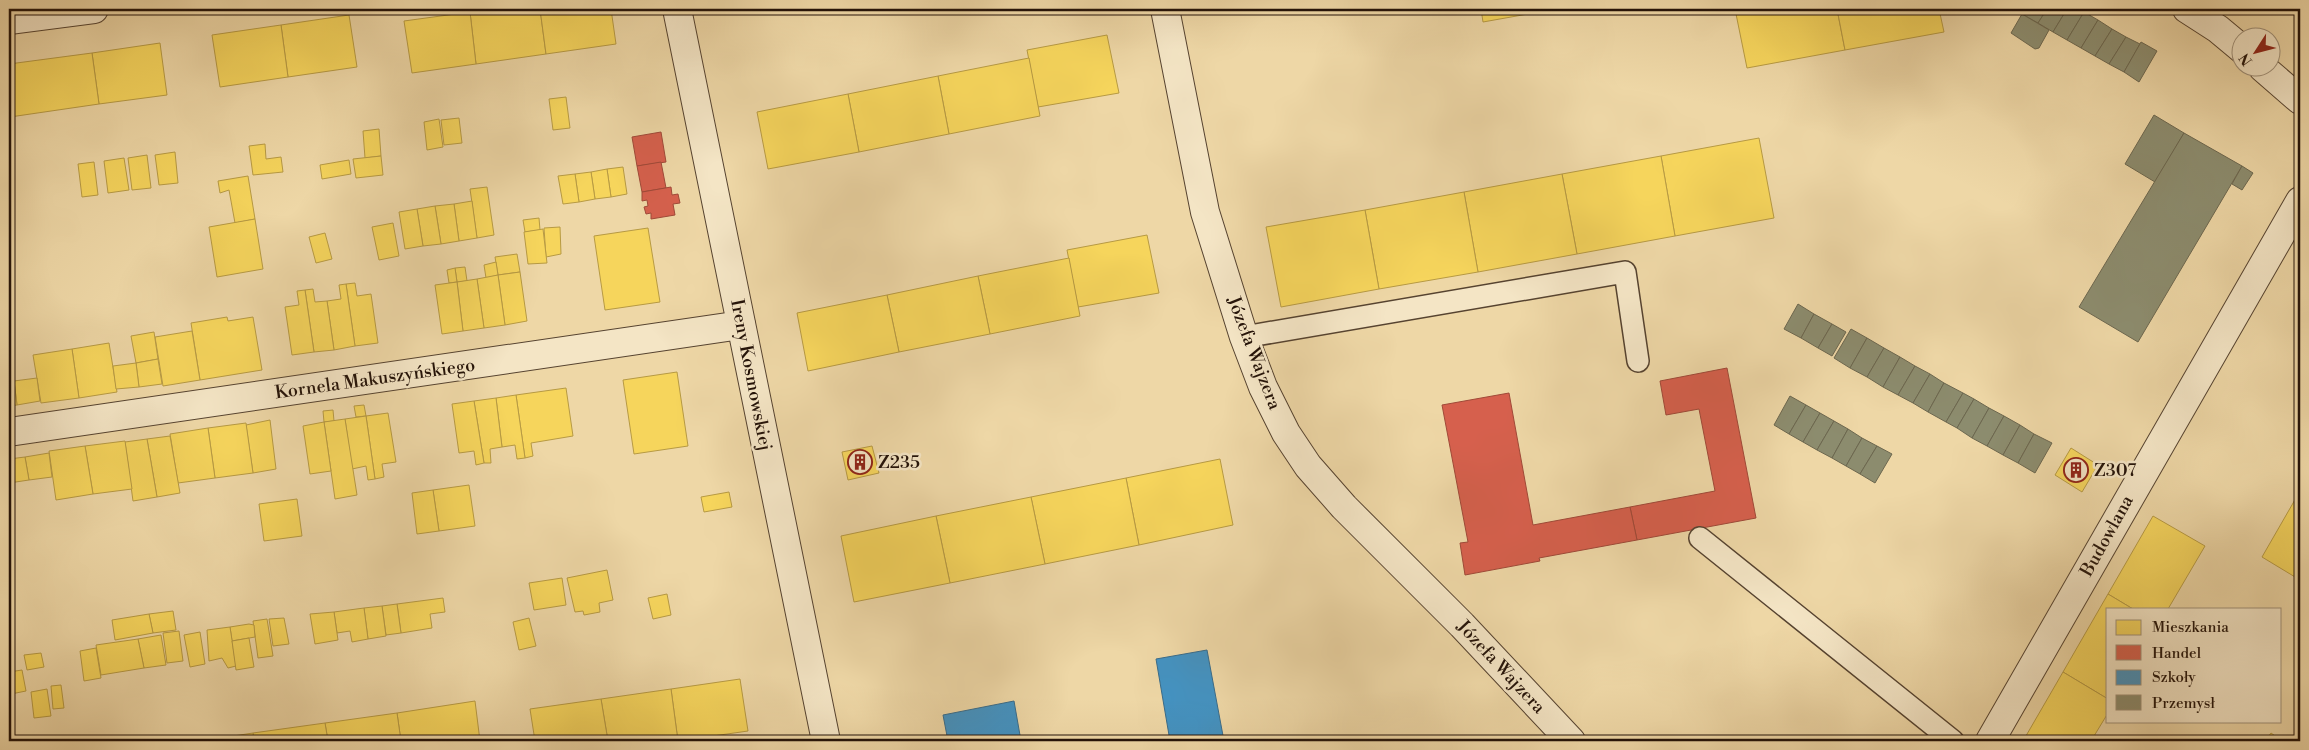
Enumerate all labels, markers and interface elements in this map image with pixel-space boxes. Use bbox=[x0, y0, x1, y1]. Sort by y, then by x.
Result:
north arrow bbox=[2232, 28, 2282, 78]
text: N bbox=[2236, 49, 2257, 69]
street label: Józefa Wajzera bbox=[1221, 292, 1286, 414]
street label: Ireny Kosmowskiej bbox=[725, 297, 777, 453]
street label: Kornela Makuszyńskiego bbox=[273, 354, 477, 404]
building icon: Z235 bbox=[847, 449, 873, 475]
place label: Z235 bbox=[878, 451, 920, 474]
building icon: Z307 bbox=[2063, 457, 2089, 483]
place label: Z307 bbox=[2094, 459, 2136, 482]
street label: Budowlana bbox=[2075, 490, 2139, 582]
legend bbox=[2106, 608, 2282, 722]
street label: Józefa Wajzera bbox=[1451, 615, 1551, 719]
text: Mieszkania bbox=[2152, 618, 2229, 637]
text: Handel bbox=[2152, 644, 2202, 663]
text: Szkoły bbox=[2152, 668, 2196, 687]
text: Przemysł bbox=[2152, 694, 2215, 713]

